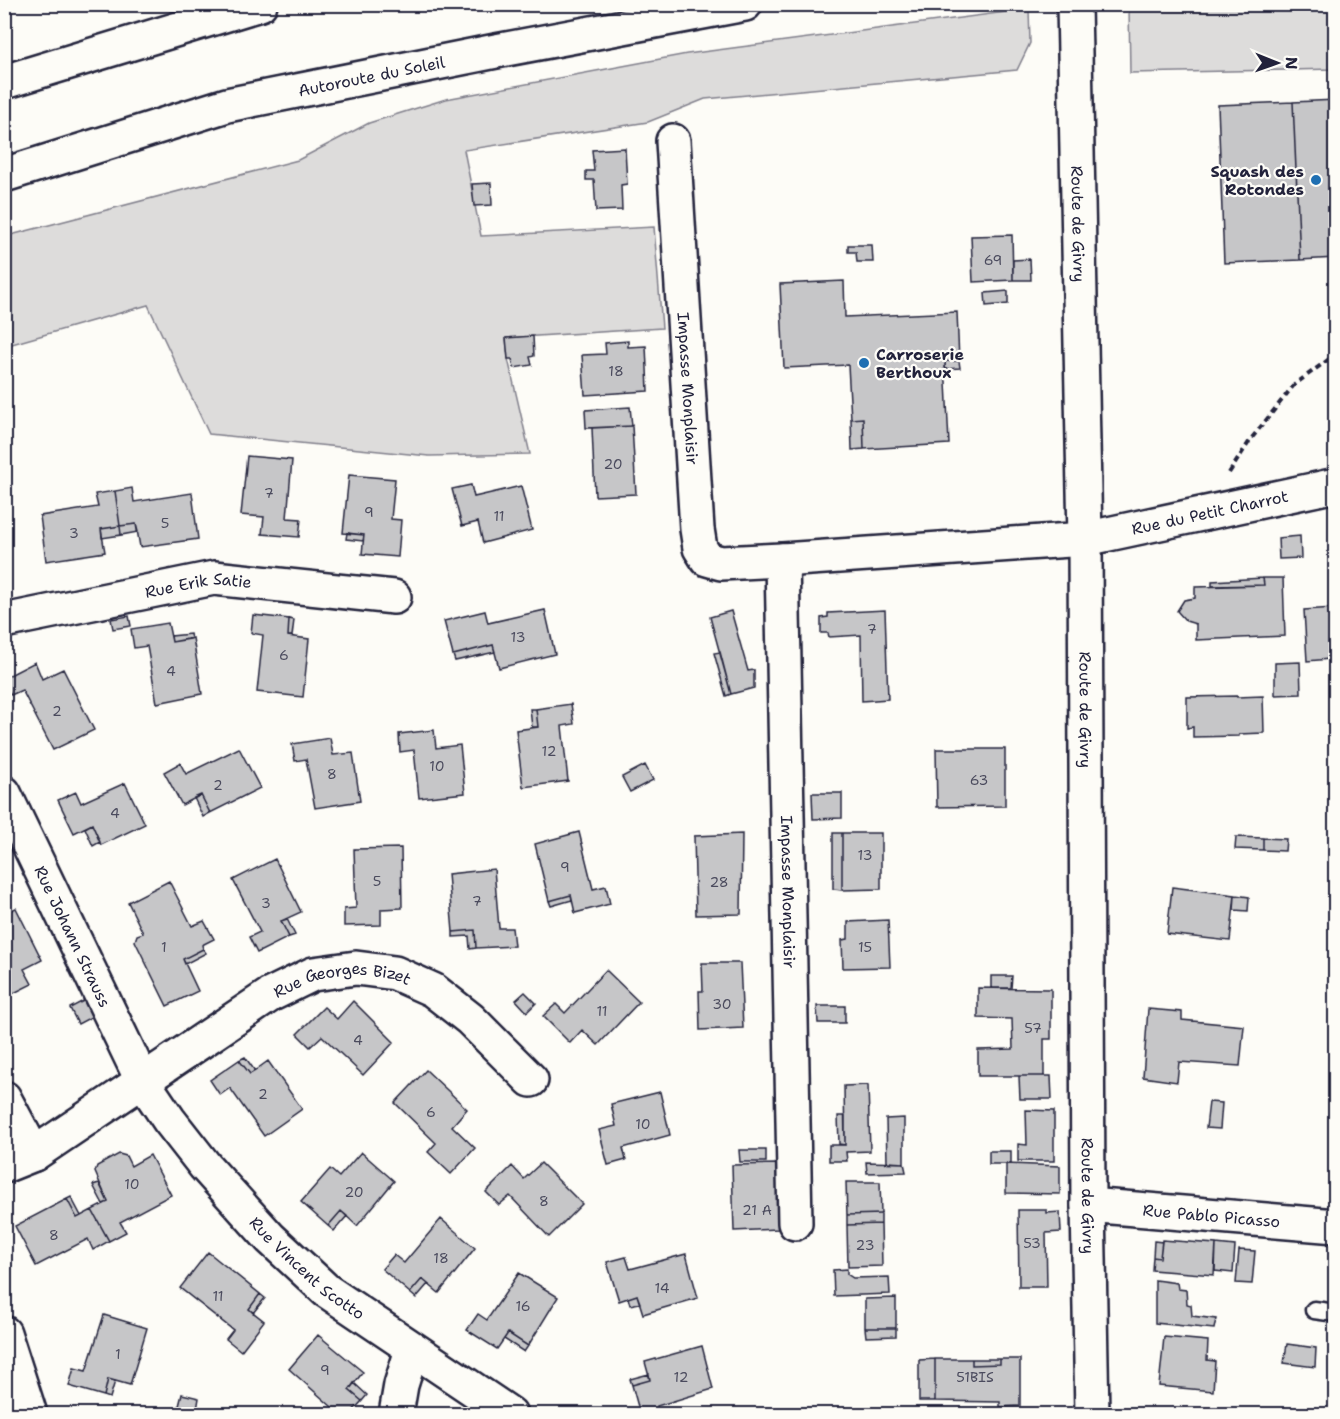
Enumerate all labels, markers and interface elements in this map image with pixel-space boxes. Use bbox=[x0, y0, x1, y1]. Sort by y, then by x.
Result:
north arrow bbox=[1247, 33, 1307, 93]
street label: Autoroute du Soleil bbox=[296, 51, 447, 101]
text: N bbox=[1281, 57, 1302, 70]
place label: Squash des Rotondes bbox=[1210, 161, 1304, 200]
street label: Route de Givry bbox=[1067, 165, 1090, 282]
marker: Squash des Rotondes bbox=[1309, 173, 1323, 187]
house number: 69 bbox=[984, 251, 1002, 269]
street label: Impasse Monplaisir bbox=[673, 312, 704, 465]
place label: Carroserie Berthoux bbox=[876, 344, 964, 383]
marker: Carroserie Berthoux bbox=[857, 356, 871, 370]
house number: 18 bbox=[608, 362, 624, 380]
house number: 20 bbox=[603, 455, 623, 473]
house number: 7 bbox=[264, 484, 274, 502]
street label: Rue du Petit Charrot bbox=[1130, 485, 1290, 539]
house number: 9 bbox=[364, 503, 374, 521]
house number: 11 bbox=[493, 507, 505, 525]
house number: 5 bbox=[161, 514, 169, 532]
house number: 3 bbox=[69, 524, 79, 542]
street label: Rue Erik Satie bbox=[143, 567, 253, 602]
house number: 7 bbox=[867, 620, 877, 638]
house number: 13 bbox=[511, 628, 525, 646]
house number: 6 bbox=[279, 646, 289, 664]
street label: Route de Givry bbox=[1075, 652, 1097, 768]
house number: 4 bbox=[166, 662, 176, 680]
house number: 2 bbox=[52, 702, 62, 720]
house number: 12 bbox=[542, 742, 556, 760]
house number: 10 bbox=[429, 757, 445, 775]
house number: 8 bbox=[327, 765, 337, 783]
house number: 63 bbox=[970, 771, 988, 789]
house number: 2 bbox=[213, 776, 223, 794]
house number: 4 bbox=[110, 804, 120, 822]
street label: Impasse Monplaisir bbox=[777, 815, 801, 969]
house number: 13 bbox=[858, 846, 872, 864]
house number: 9 bbox=[560, 858, 570, 876]
street label: Rue Johann Strauss bbox=[30, 862, 116, 1011]
house number: 5 bbox=[373, 872, 381, 890]
house number: 28 bbox=[709, 873, 729, 891]
house number: 7 bbox=[472, 892, 482, 910]
house number: 3 bbox=[261, 894, 271, 912]
house number: 1 bbox=[161, 938, 167, 956]
house number: 15 bbox=[858, 938, 872, 956]
street label: Rue Georges Bizet bbox=[270, 957, 415, 1002]
house number: 30 bbox=[712, 995, 732, 1013]
house number: 11 bbox=[596, 1002, 608, 1020]
house number: 57 bbox=[1024, 1019, 1042, 1037]
house number: 4 bbox=[353, 1031, 363, 1049]
house number: 2 bbox=[258, 1085, 268, 1103]
house number: 6 bbox=[426, 1103, 436, 1121]
house number: 10 bbox=[635, 1115, 651, 1133]
street label: Route de Givry bbox=[1077, 1138, 1099, 1254]
house number: 10 bbox=[124, 1175, 140, 1193]
house number: 20 bbox=[344, 1183, 364, 1201]
house number: 8 bbox=[539, 1192, 549, 1210]
street label: Rue Pablo Picasso bbox=[1142, 1199, 1281, 1232]
house number: 21 A bbox=[742, 1201, 772, 1219]
street label: Rue Vincent Scotto bbox=[245, 1212, 369, 1324]
house number: 8 bbox=[49, 1226, 59, 1244]
house number: 53 bbox=[1023, 1234, 1041, 1252]
house number: 23 bbox=[856, 1236, 874, 1254]
house number: 18 bbox=[433, 1249, 449, 1267]
house number: 14 bbox=[654, 1279, 670, 1297]
house number: 11 bbox=[212, 1287, 224, 1305]
house number: 16 bbox=[515, 1297, 531, 1315]
house number: 1 bbox=[115, 1345, 121, 1363]
house number: 9 bbox=[320, 1361, 330, 1379]
house number: 12 bbox=[674, 1368, 688, 1386]
house number: 51BIS bbox=[956, 1368, 994, 1386]

